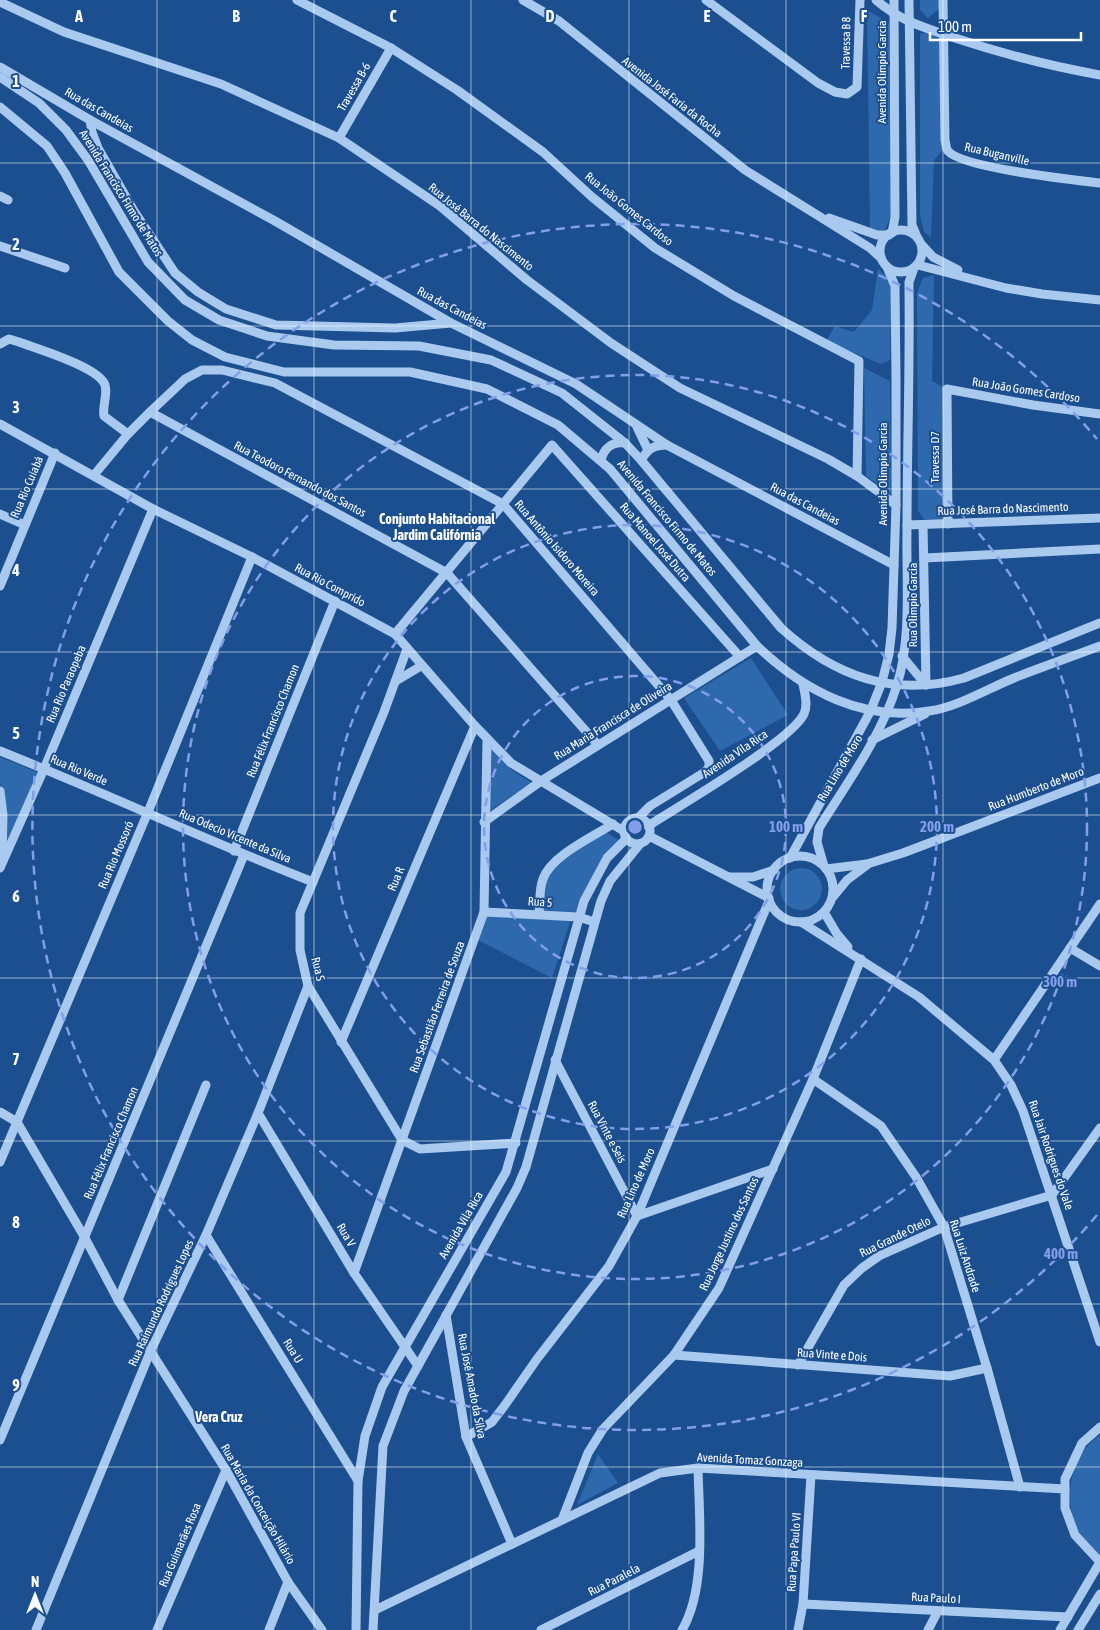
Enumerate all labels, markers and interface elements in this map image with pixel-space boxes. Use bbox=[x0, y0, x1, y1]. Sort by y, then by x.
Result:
text: A bbox=[74, 7, 83, 25]
text: B bbox=[232, 7, 240, 25]
text: C bbox=[389, 7, 397, 25]
text: D bbox=[546, 7, 555, 25]
text: E bbox=[704, 7, 711, 25]
text: F bbox=[861, 7, 868, 25]
scale bar bbox=[930, 10, 1081, 42]
street label: Travessa B 8 bbox=[839, 16, 853, 69]
text: 100 m bbox=[938, 18, 972, 35]
street label: Avenida Olímpio Garcia bbox=[875, 20, 889, 124]
street label: Avenida José Faria da Rocha bbox=[619, 54, 725, 140]
street label: Travessa B-6 bbox=[335, 60, 374, 114]
text: 1 bbox=[12, 72, 20, 90]
street label: Rua das Candeias bbox=[62, 85, 136, 135]
street label: Avenida Francisco Firmo de Matos bbox=[76, 127, 166, 259]
street label: Rua Buganville bbox=[963, 140, 1031, 168]
street label: Rua João Gomes Cardoso bbox=[582, 169, 676, 249]
street label: Rua José Barra do Nascimento bbox=[426, 180, 537, 274]
text: 2 bbox=[12, 235, 20, 253]
street label: Rua das Candeias bbox=[415, 284, 489, 332]
street label: Rua João Gomes Cardoso bbox=[971, 375, 1081, 405]
text: 3 bbox=[12, 398, 20, 416]
street label: Avenida Olímpio Garcia bbox=[876, 422, 890, 526]
street label: Travessa D7 bbox=[928, 431, 942, 483]
street label: Rua Teodoro Fernando dos Santos bbox=[232, 438, 368, 520]
street label: Rua Rio Cuiabá bbox=[8, 454, 46, 520]
street label: Avenida Francisco Firmo de Matos bbox=[614, 457, 720, 579]
street label: Rua das Candeias bbox=[768, 480, 842, 528]
street label: Rua Antônio Isidoro Moreira bbox=[512, 497, 602, 599]
street label: Rua Manoel José Dutra bbox=[617, 500, 693, 584]
street label: Rua José Barra do Nascimento bbox=[937, 500, 1069, 518]
district label: Conjunto Habitacional Jardim Califórnia bbox=[379, 511, 495, 543]
street label: Rua Rio Comprido bbox=[292, 560, 368, 610]
text: 4 bbox=[11, 561, 20, 579]
street label: Rua Olimpio Garcia bbox=[906, 563, 920, 647]
street label: Rua Rio Paraopeba bbox=[43, 643, 89, 725]
street label: Rua Félix Francisco Chamon bbox=[244, 662, 302, 780]
street label: Rua Maria Francisca de Oliveira bbox=[552, 679, 674, 763]
text: 5 bbox=[12, 724, 20, 742]
street label: Avenida Vila Rica bbox=[700, 727, 770, 781]
street label: Rua Lino de Moro bbox=[815, 732, 866, 804]
street label: Rua Rio Verde bbox=[48, 752, 110, 788]
street label: Rua Humberto de Moro bbox=[986, 764, 1086, 814]
street label: Rua Odecio Vicente da Silva bbox=[177, 806, 293, 866]
centre of rings bbox=[626, 818, 644, 836]
text: 100 m bbox=[769, 818, 803, 835]
text: 200 m bbox=[920, 818, 954, 835]
street label: Rua Rio Mossoró bbox=[95, 819, 137, 891]
street label: Rua R bbox=[385, 865, 407, 893]
text: 6 bbox=[12, 887, 20, 905]
street label: Rua 5 bbox=[527, 894, 553, 910]
street label: Rua Sebastião Ferreira de Souza bbox=[407, 939, 467, 1075]
street label: Rua S bbox=[308, 956, 328, 982]
text: 300 m bbox=[1043, 973, 1077, 990]
text: 7 bbox=[12, 1050, 20, 1068]
street label: Rua Félix Francisco Chamon bbox=[81, 1085, 141, 1201]
street label: Rua Vinte e Seis bbox=[585, 1098, 629, 1166]
street label: Rua Jair Rodrigues do Vale bbox=[1026, 1098, 1076, 1212]
street label: Rua Lino de Moro bbox=[614, 1145, 658, 1220]
street label: Rua Jorge Justino dos Santos bbox=[697, 1175, 761, 1293]
street label: Avenida Vila Rica bbox=[436, 1189, 486, 1261]
text: 8 bbox=[12, 1213, 20, 1231]
street label: Rua Grande Otelo bbox=[857, 1214, 933, 1260]
street label: Rua Luiz Andrade bbox=[947, 1218, 983, 1294]
street label: Rua V bbox=[334, 1221, 358, 1249]
street label: Rua Raimundo Rodrigues Lopes bbox=[125, 1237, 197, 1369]
text: 400 m bbox=[1043, 1245, 1078, 1262]
street label: Rua José Amado da Silva bbox=[455, 1332, 489, 1440]
street label: Rua U bbox=[280, 1336, 306, 1366]
street label: Rua Vinte e Dois bbox=[796, 1346, 868, 1364]
text: 9 bbox=[12, 1376, 20, 1394]
district label: Vera Cruz bbox=[194, 1409, 243, 1425]
street label: Rua Maria da Conceição Hilário bbox=[218, 1441, 298, 1567]
street label: Avenida Tomaz Gonzaga bbox=[697, 1450, 803, 1470]
street label: Rua Guimarães Rosa bbox=[156, 1501, 204, 1589]
street label: Rua Papa Paulo VI bbox=[784, 1512, 804, 1592]
street label: Rua Paralela bbox=[586, 1561, 642, 1599]
north arrow bbox=[10, 1570, 60, 1620]
text: N bbox=[31, 1574, 39, 1590]
street label: Rua Paulo I bbox=[911, 1590, 961, 1606]

